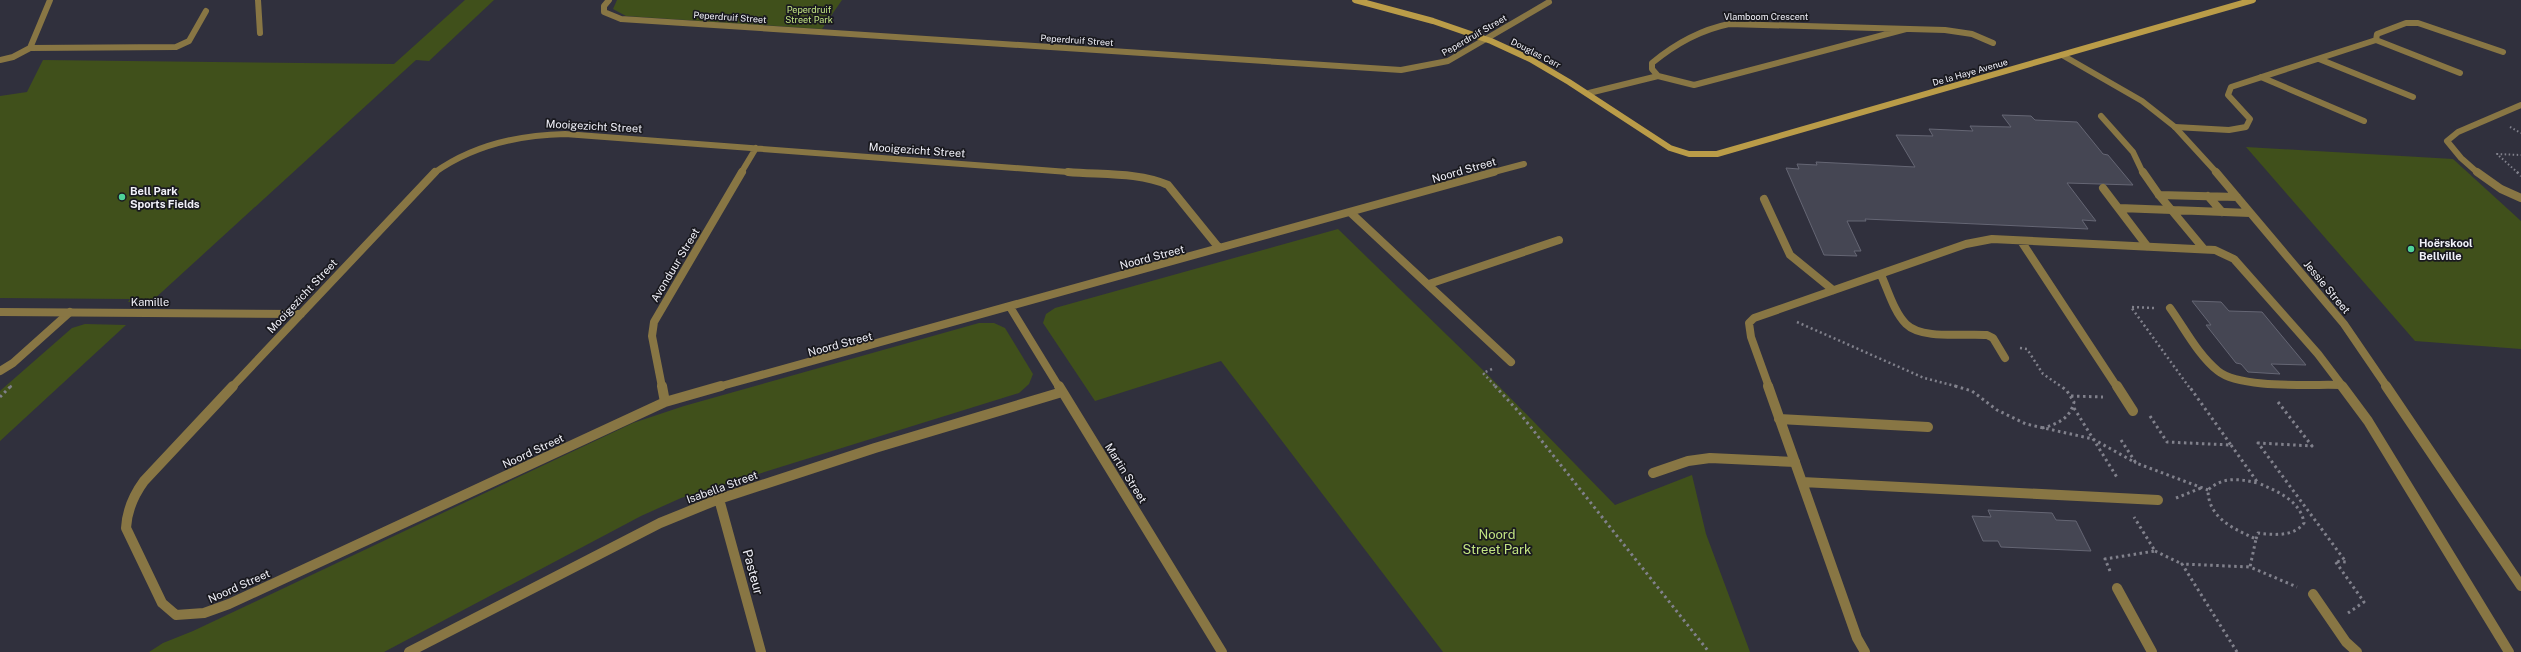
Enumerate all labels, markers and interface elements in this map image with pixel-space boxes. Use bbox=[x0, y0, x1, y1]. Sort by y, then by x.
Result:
park label: Peperdruif Street Park bbox=[785, 4, 833, 25]
street label: Peperdruif Street bbox=[693, 9, 767, 25]
street label: Vlamboom Crescent bbox=[1724, 11, 1809, 22]
street label: Peperdruif Street bbox=[1440, 12, 1509, 58]
street label: Peperdruif Street bbox=[1040, 32, 1114, 48]
street label: Douglas Carr bbox=[1509, 36, 1563, 71]
street label: De la Haye Avenue bbox=[1931, 56, 2009, 88]
street label: Mooigezicht Street bbox=[545, 117, 643, 135]
street label: Mooigezicht Street bbox=[868, 141, 966, 159]
street label: Noord Street bbox=[1431, 155, 1497, 185]
place label: Bell Park Sports Fields bbox=[130, 185, 200, 210]
marker: Bell Park Sports Fields bbox=[117, 192, 127, 202]
street label: Avonduur Street bbox=[648, 226, 702, 304]
place label: Hoërskool Bellville bbox=[2419, 237, 2473, 262]
street label: Noord Street bbox=[1118, 243, 1186, 271]
marker: Hoërskool Bellville bbox=[2406, 244, 2416, 254]
street label: Mooigezicht Street bbox=[265, 257, 339, 335]
street label: Jessie Street bbox=[2301, 258, 2353, 316]
street label: Kamille bbox=[131, 296, 169, 308]
street label: Noord Street bbox=[806, 330, 874, 358]
street label: Noord Street bbox=[500, 432, 566, 470]
street label: Martin Street bbox=[1103, 441, 1149, 505]
street label: Isabella Street bbox=[685, 469, 759, 505]
park label: Noord Street Park bbox=[1463, 527, 1531, 557]
street label: Pasteur bbox=[740, 548, 766, 596]
street label: Noord Street bbox=[206, 567, 272, 605]

